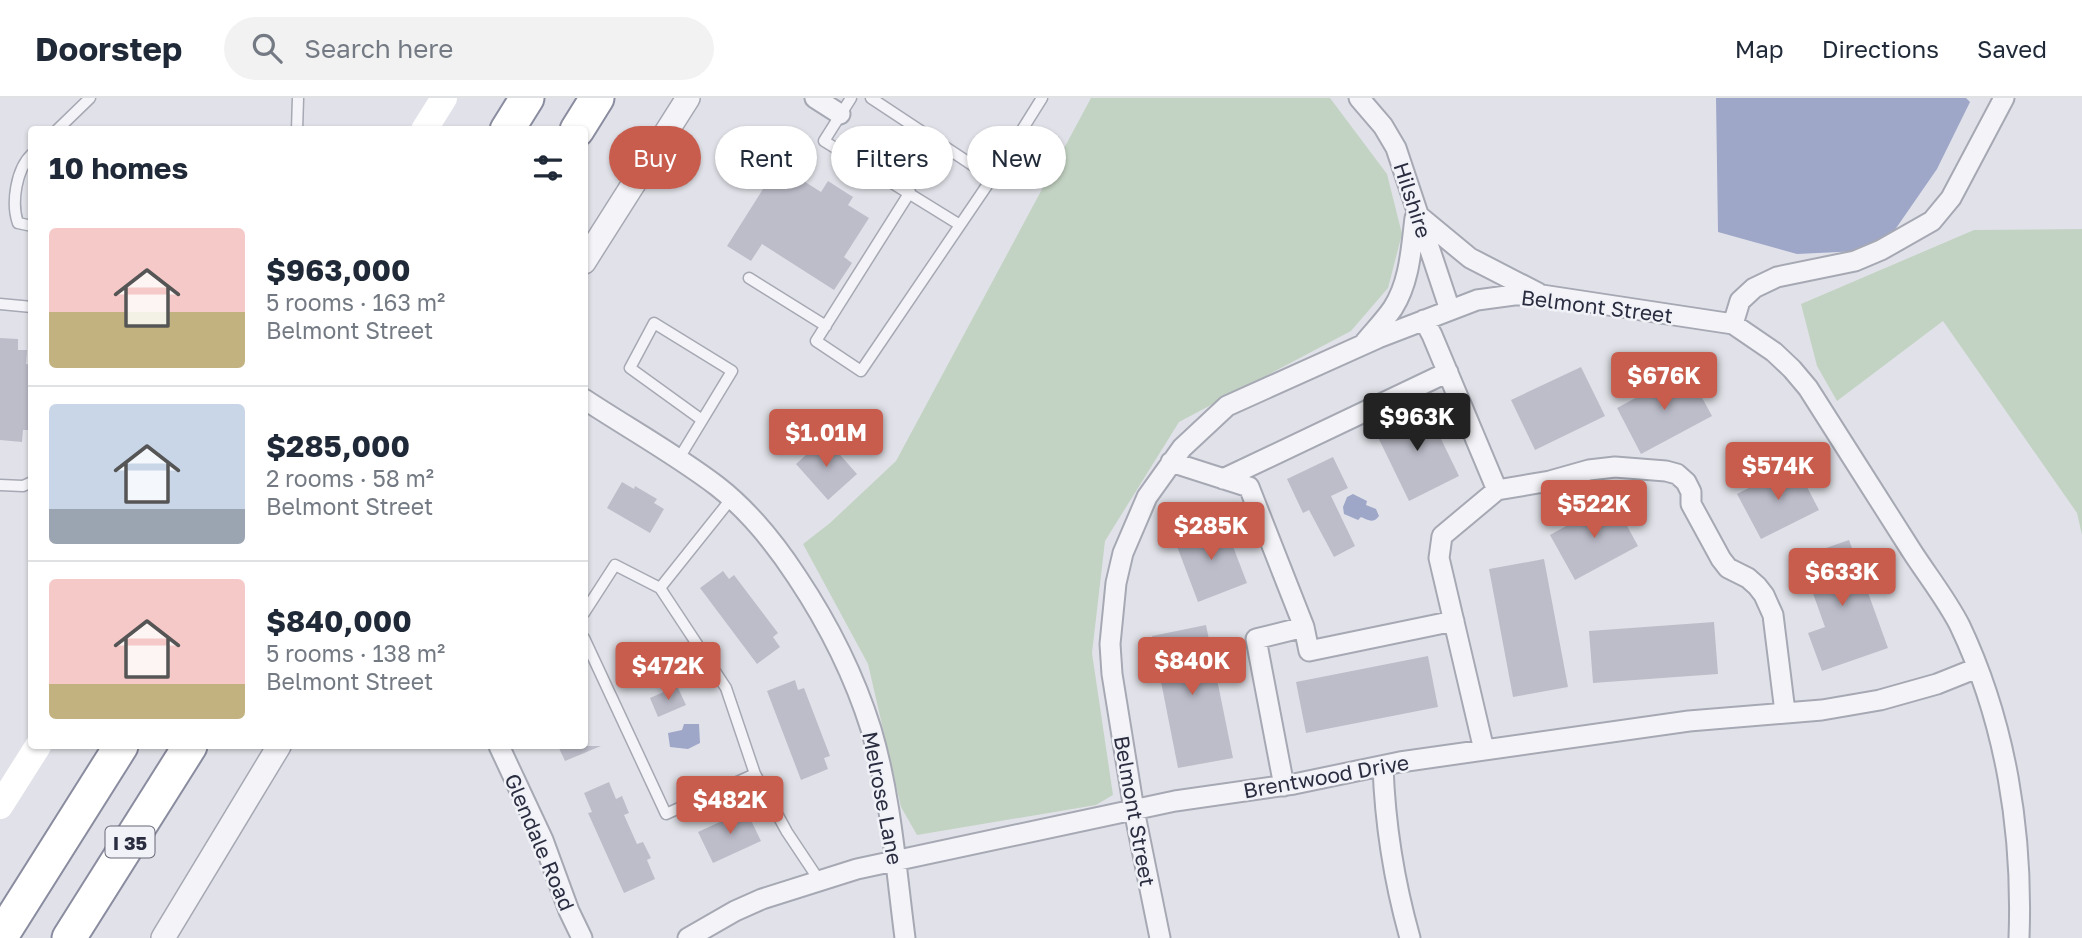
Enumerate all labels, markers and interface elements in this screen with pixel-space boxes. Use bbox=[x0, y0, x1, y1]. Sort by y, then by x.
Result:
search box bbox=[224, 17, 714, 80]
text: Doorstep bbox=[35, 29, 182, 68]
icon: search bbox=[248, 29, 286, 67]
text: Search here bbox=[304, 33, 453, 64]
text: Map bbox=[1735, 34, 1784, 63]
text: Directions bbox=[1822, 34, 1939, 63]
text: Saved bbox=[1977, 34, 2047, 63]
chip: Buy bbox=[609, 126, 701, 189]
chip: Rent bbox=[715, 126, 817, 189]
chip: Filters bbox=[831, 126, 953, 189]
chip: New bbox=[967, 126, 1066, 189]
icon: filters bbox=[529, 149, 567, 187]
text: 10 homes bbox=[49, 150, 188, 186]
street label: Hilshire bbox=[1389, 159, 1437, 241]
text: $963,000 bbox=[266, 252, 411, 288]
icon: home bbox=[105, 256, 189, 340]
street label: Belmont Street bbox=[1520, 284, 1674, 328]
text: 5 rooms · 163 m² bbox=[266, 288, 445, 316]
text: Belmont Street bbox=[266, 316, 433, 344]
pin: $676K bbox=[1615, 352, 1713, 412]
text: $676K bbox=[1627, 361, 1701, 389]
pin: $963K bbox=[1368, 394, 1466, 453]
text: $963K bbox=[1379, 402, 1455, 430]
pin: $1.01M bbox=[769, 410, 883, 469]
text: $1.01M bbox=[785, 418, 867, 446]
text: $285,000 bbox=[266, 428, 410, 464]
icon: home bbox=[105, 432, 189, 516]
pin: $574K bbox=[1729, 442, 1827, 502]
text: $574K bbox=[1741, 451, 1815, 479]
text: 2 rooms · 58 m² bbox=[266, 464, 434, 492]
pin: $522K bbox=[1545, 480, 1643, 540]
text: $522K bbox=[1557, 489, 1631, 517]
text: Belmont Street bbox=[266, 492, 433, 520]
pin: $285K bbox=[1162, 503, 1260, 562]
text: $285K bbox=[1174, 511, 1248, 539]
pin: $633K bbox=[1793, 548, 1891, 608]
text: $633K bbox=[1805, 557, 1879, 585]
text: $840,000 bbox=[266, 603, 412, 639]
icon: home bbox=[105, 607, 189, 691]
pin: $840K bbox=[1143, 638, 1241, 697]
text: 5 rooms · 138 m² bbox=[266, 639, 445, 667]
pin: $472K bbox=[619, 642, 717, 702]
text: $840K bbox=[1154, 646, 1230, 674]
text: $472K bbox=[631, 651, 705, 679]
text: Belmont Street bbox=[266, 667, 433, 695]
street label: Melrose Lane bbox=[857, 729, 909, 867]
street label: Belmont Street bbox=[1109, 734, 1161, 888]
street label: Brentwood Drive bbox=[1241, 749, 1411, 803]
street label: Glendale Road bbox=[499, 769, 581, 915]
pin: $482K bbox=[681, 776, 779, 836]
text: $482K bbox=[692, 785, 768, 813]
road number: I 35 bbox=[106, 827, 154, 858]

